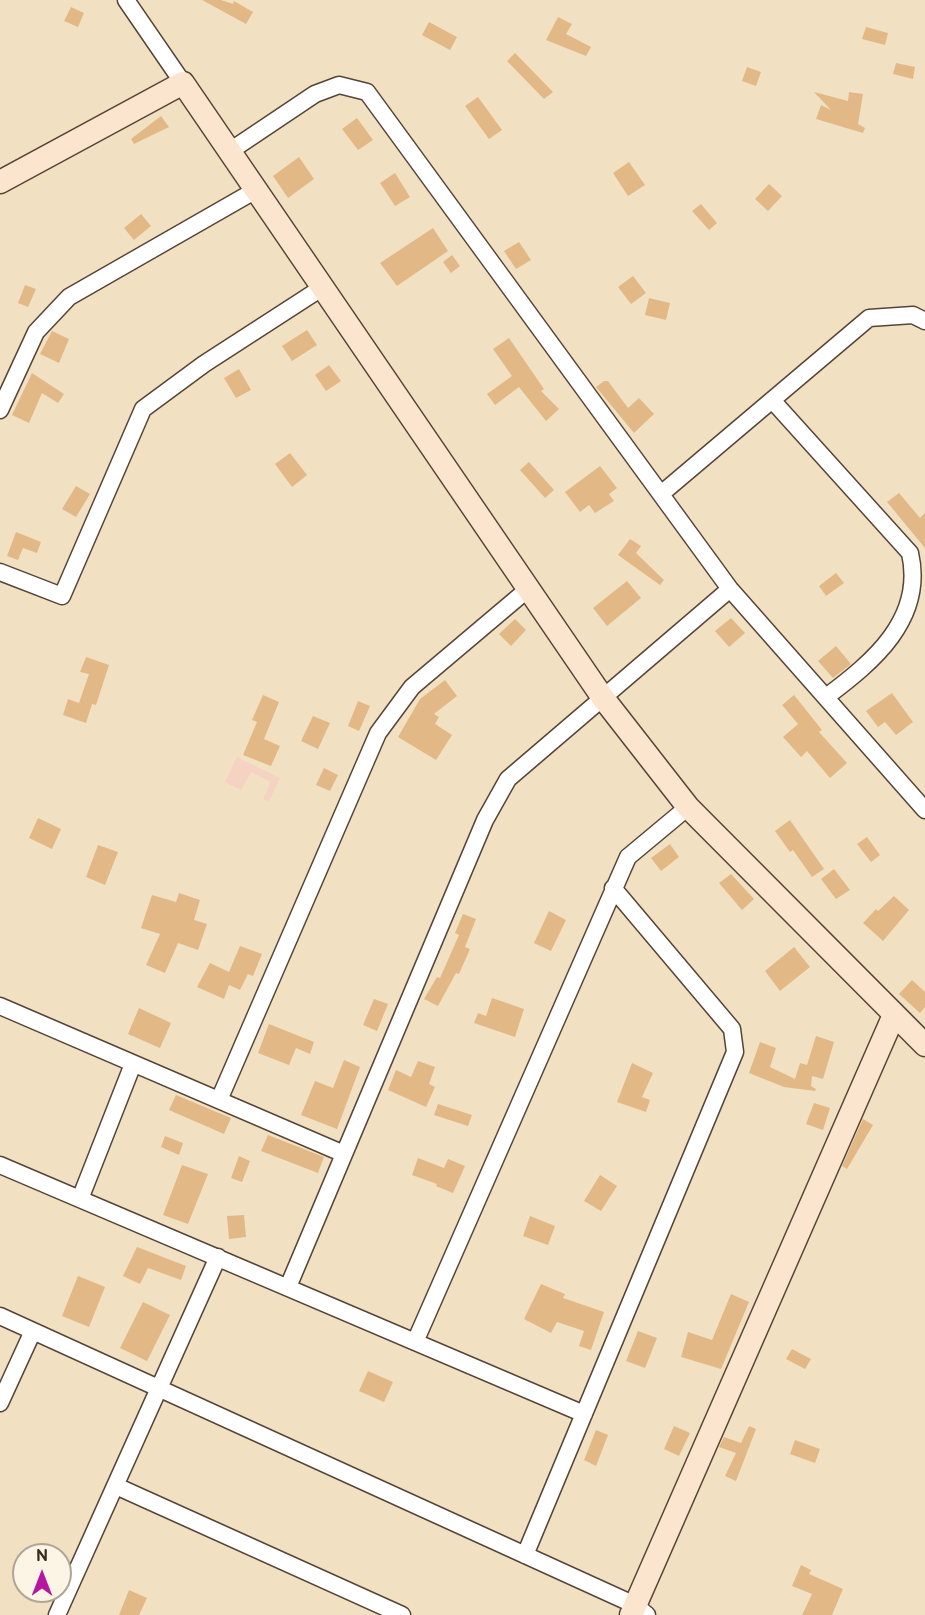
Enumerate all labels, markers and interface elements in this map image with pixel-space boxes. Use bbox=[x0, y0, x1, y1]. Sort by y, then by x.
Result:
north arrow bbox=[12, 1543, 72, 1603]
text: N bbox=[36, 1547, 48, 1566]

